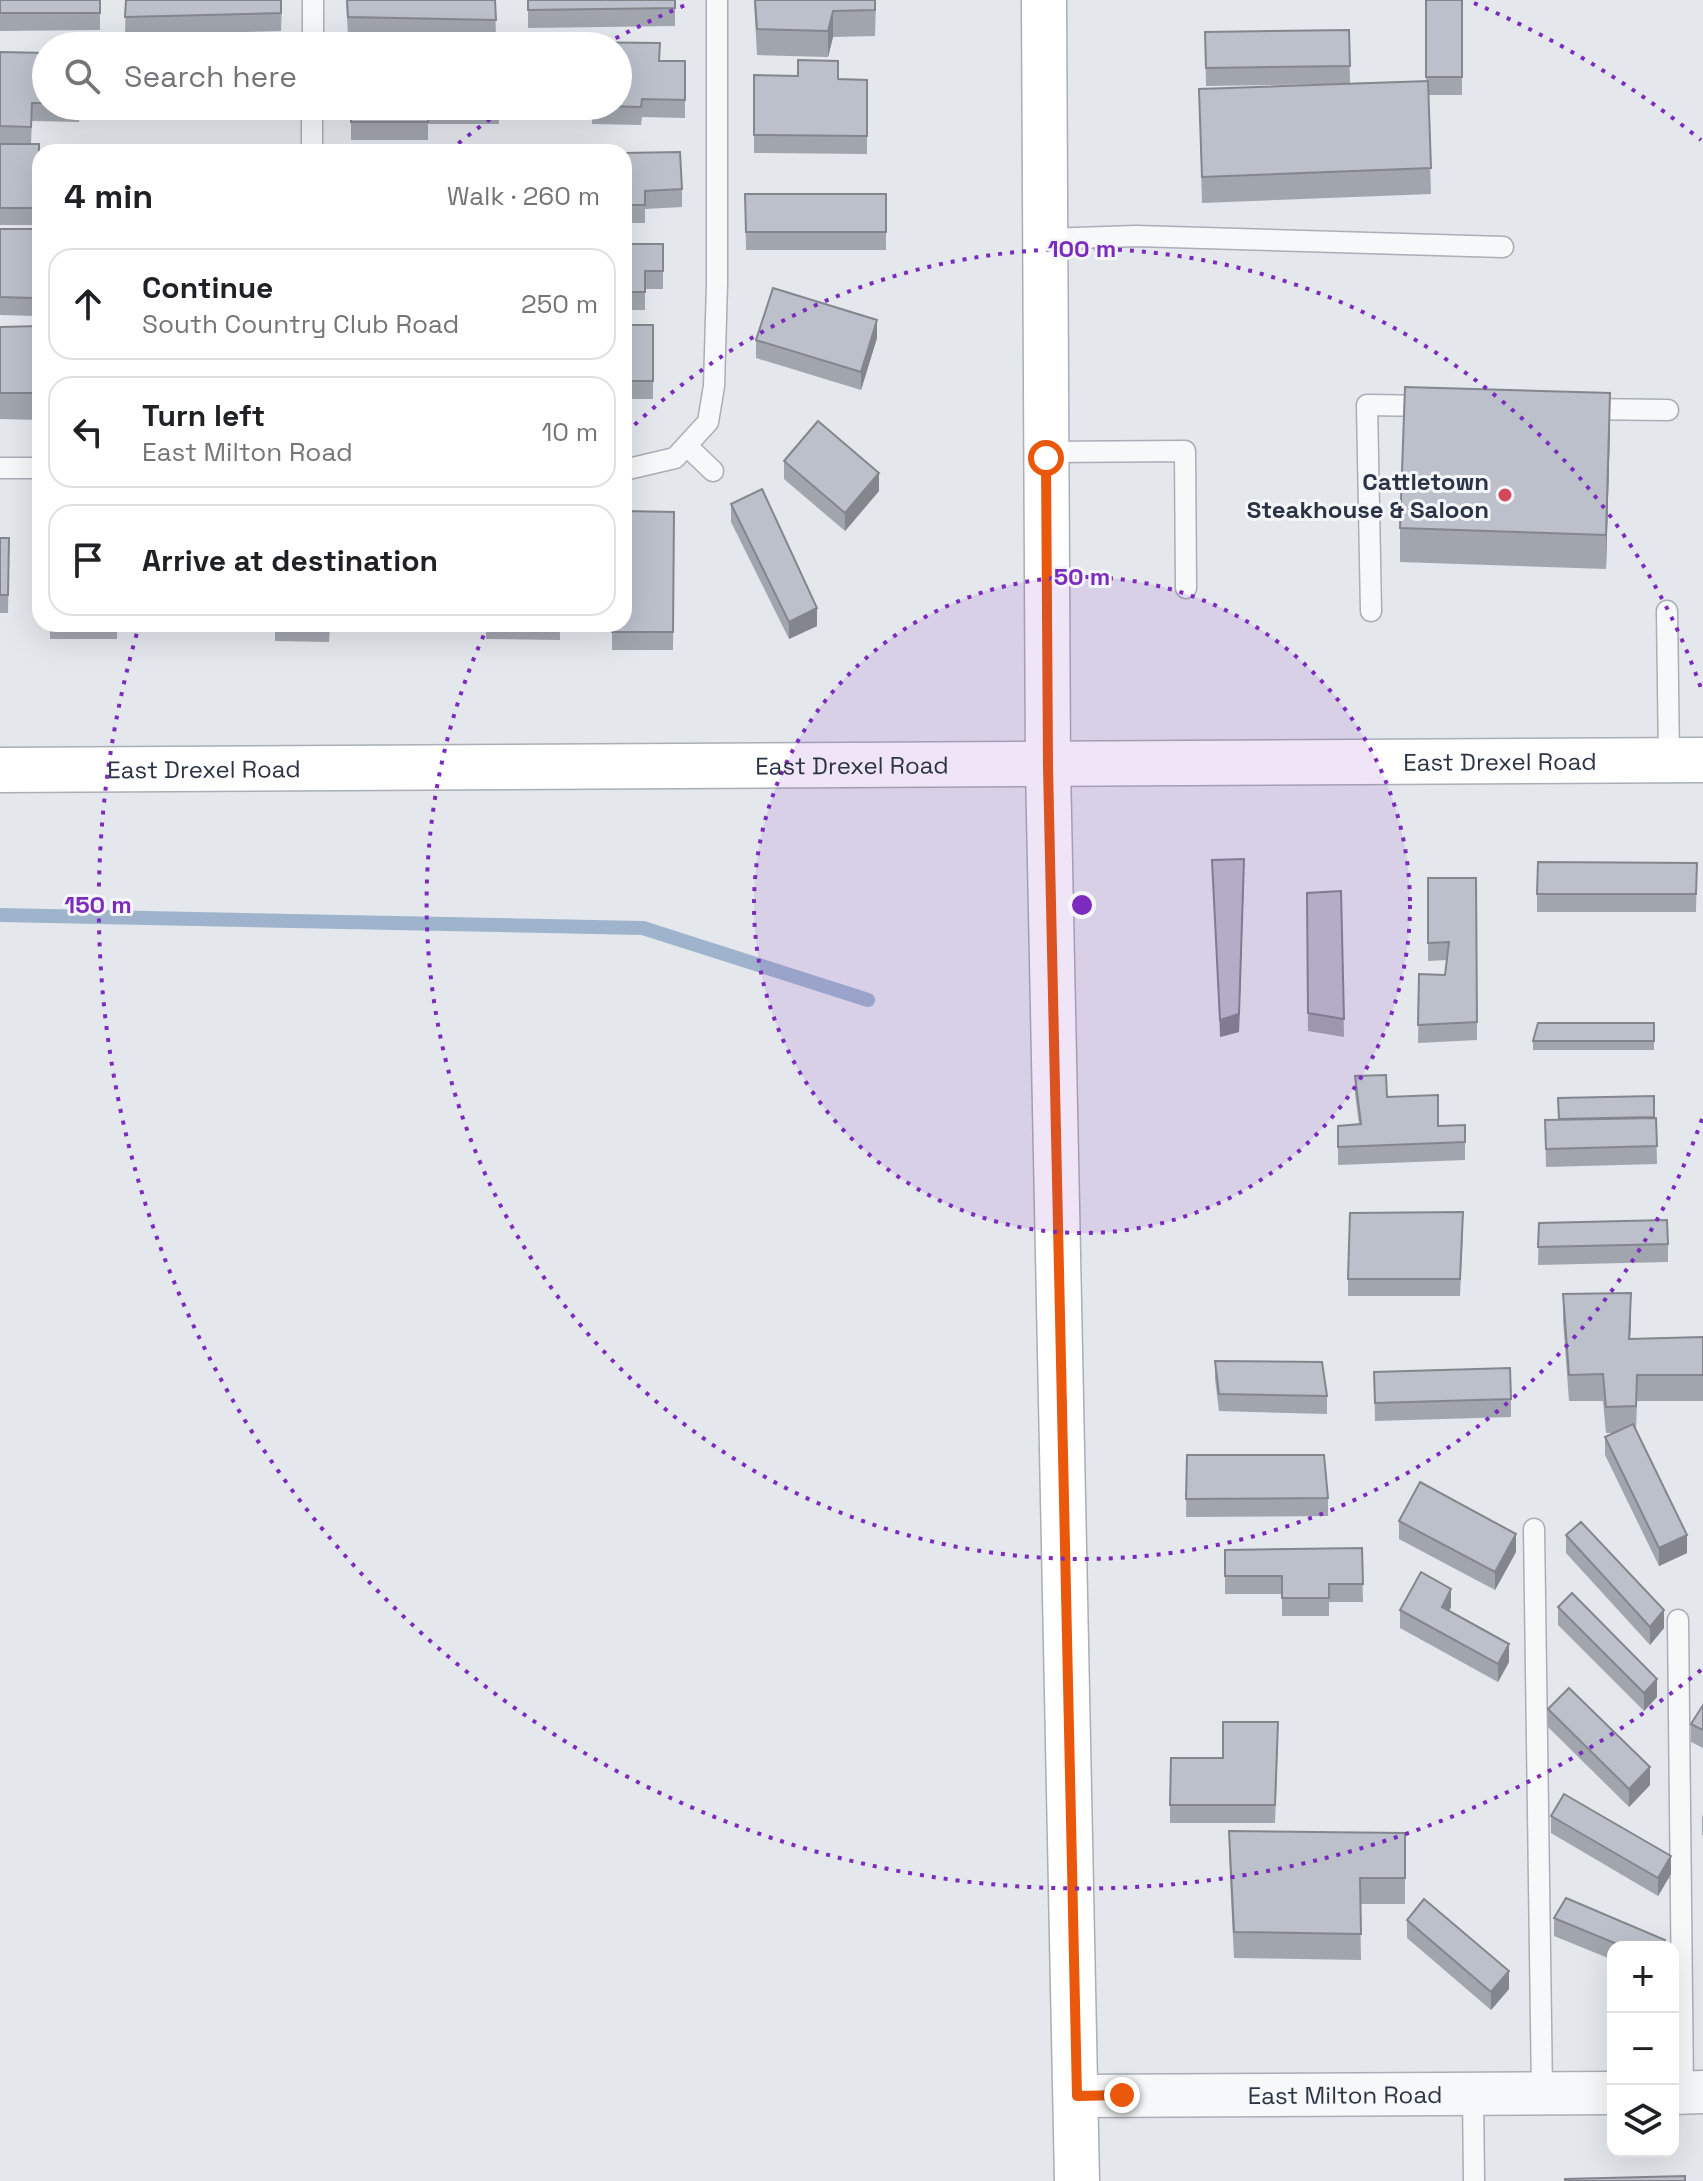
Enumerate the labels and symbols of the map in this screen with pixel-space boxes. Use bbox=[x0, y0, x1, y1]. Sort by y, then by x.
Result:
text: 100 m bbox=[1048, 233, 1116, 264]
route start bbox=[1028, 440, 1064, 476]
place label: Cattletown Steakhouse & Saloon bbox=[1247, 466, 1489, 525]
marker: Cattletown Steakhouse & Saloon bbox=[1496, 486, 1514, 504]
text: 50 m bbox=[1054, 561, 1110, 592]
street label: East Drexel Road bbox=[1403, 745, 1597, 777]
street label: East Drexel Road bbox=[755, 749, 949, 781]
street label: East Drexel Road bbox=[107, 753, 301, 785]
text: 150 m bbox=[64, 889, 132, 920]
centre of rings bbox=[1068, 891, 1096, 919]
route end bbox=[1104, 2077, 1140, 2113]
street label: East Milton Road bbox=[1248, 2078, 1442, 2111]

